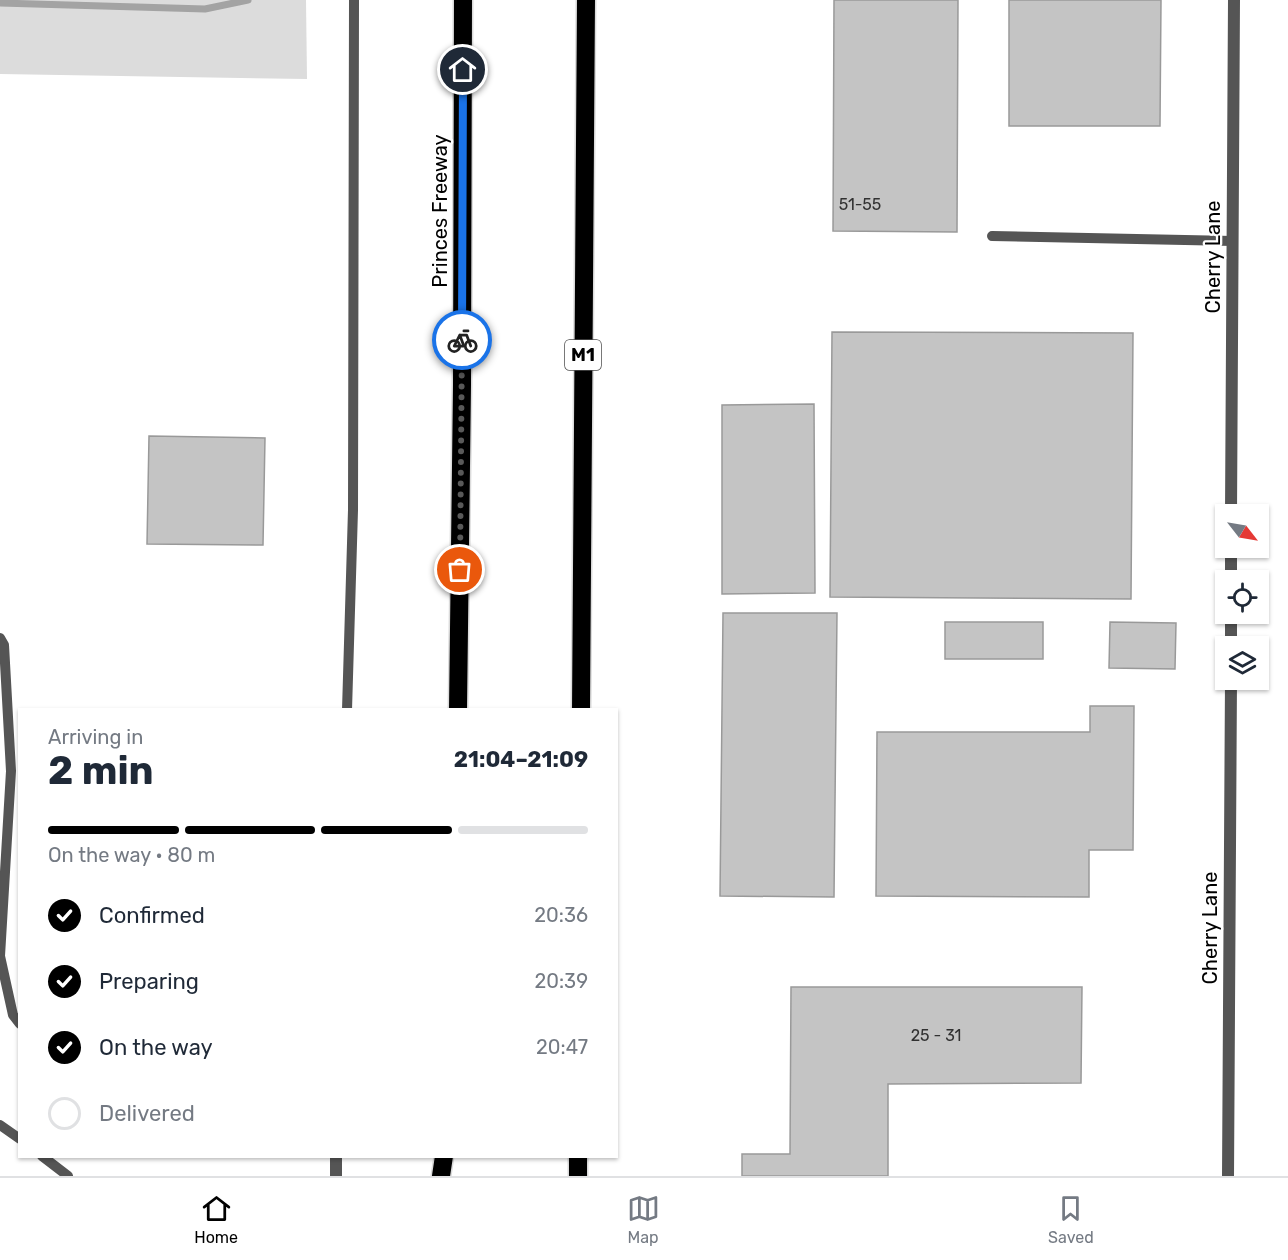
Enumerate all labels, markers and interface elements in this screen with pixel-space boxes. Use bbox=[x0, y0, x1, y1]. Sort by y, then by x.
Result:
pin bbox=[437, 44, 488, 95]
icon: home bbox=[446, 53, 479, 86]
street label: Princes Freeway bbox=[428, 134, 452, 288]
house number: 51-55 bbox=[839, 195, 881, 214]
street label: Cherry Lane bbox=[1201, 201, 1225, 313]
courier bbox=[432, 310, 492, 370]
icon: bike bbox=[446, 324, 479, 357]
road number: M1 bbox=[565, 340, 601, 370]
north arrow bbox=[1215, 504, 1269, 558]
map controls bbox=[1215, 504, 1269, 690]
pin bbox=[434, 544, 485, 595]
icon: bag bbox=[443, 553, 476, 586]
button: locate bbox=[1215, 570, 1269, 624]
button: layers bbox=[1215, 636, 1269, 690]
text: Arriving in bbox=[48, 725, 143, 749]
text: 21:04–21:09 bbox=[454, 746, 588, 773]
text: 2 min bbox=[48, 748, 154, 794]
text: On the way · 80 m bbox=[48, 843, 215, 867]
street label: Cherry Lane bbox=[1198, 872, 1222, 984]
icon: check bbox=[48, 899, 81, 932]
text: Confirmed bbox=[99, 902, 205, 929]
text: 20:36 bbox=[534, 903, 588, 927]
icon: check bbox=[48, 965, 81, 998]
text: Preparing bbox=[99, 968, 199, 995]
text: 20:39 bbox=[535, 969, 588, 993]
house number: 25 - 31 bbox=[911, 1026, 961, 1045]
icon: check bbox=[48, 1031, 81, 1064]
text: On the way bbox=[99, 1034, 213, 1061]
text: 20:47 bbox=[536, 1035, 588, 1059]
text: Delivered bbox=[99, 1100, 195, 1127]
tab: Home bbox=[194, 1192, 238, 1247]
tab: Map bbox=[627, 1192, 660, 1247]
tab: Saved bbox=[1048, 1192, 1094, 1247]

